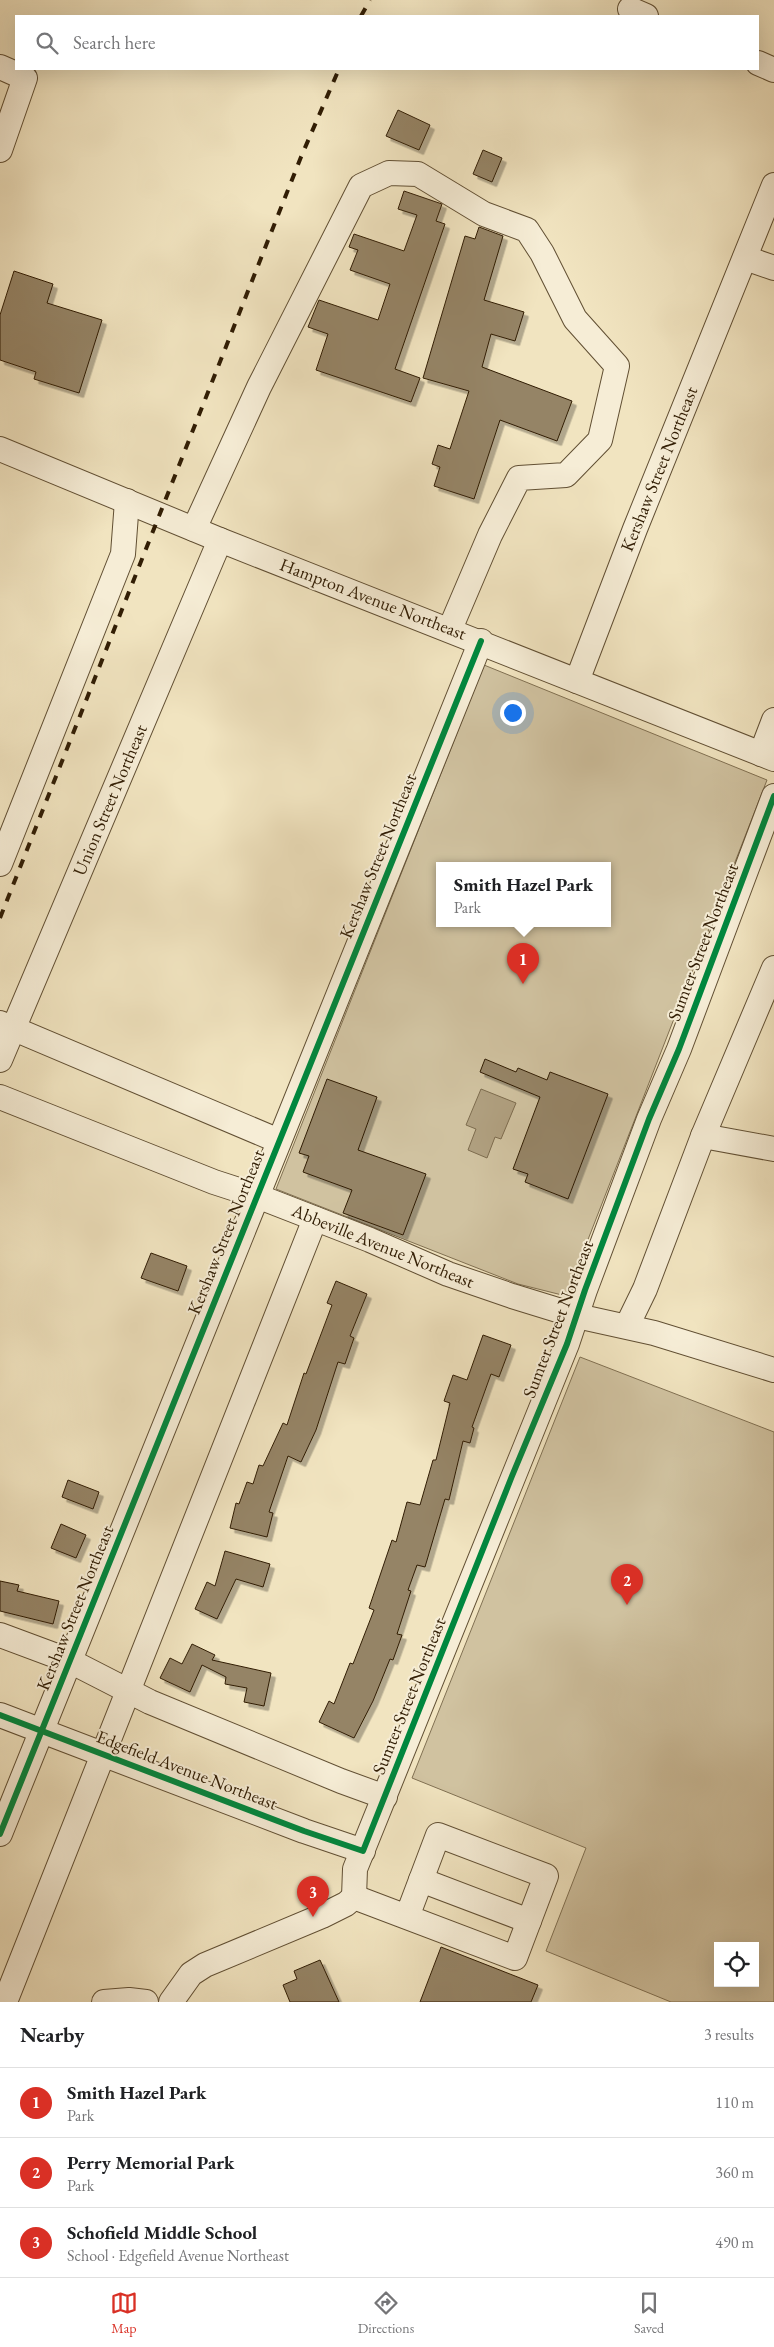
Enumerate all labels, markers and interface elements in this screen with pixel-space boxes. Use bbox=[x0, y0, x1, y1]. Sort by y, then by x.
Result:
search box bbox=[15, 15, 759, 70]
icon: search bbox=[33, 29, 61, 57]
text: Search here bbox=[73, 30, 155, 55]
street label: Kershaw Street Northeast bbox=[615, 383, 702, 555]
street label: Hampton Avenue Northeast bbox=[277, 552, 470, 645]
your location bbox=[500, 700, 526, 726]
street label: Union Street Northeast bbox=[67, 720, 152, 879]
street label: Kershaw Street Northeast bbox=[334, 770, 421, 942]
street label: Sumter Street Northeast bbox=[662, 859, 743, 1024]
popup bbox=[436, 862, 611, 927]
text: Smith Hazel Park bbox=[454, 872, 593, 897]
text: Park bbox=[454, 897, 481, 918]
pin: 1 bbox=[507, 943, 539, 984]
street label: Kershaw Street Northeast bbox=[182, 1146, 269, 1318]
street label: Abbeville Avenue Northeast bbox=[288, 1198, 478, 1293]
street label: Sumter Street Northeast bbox=[517, 1236, 598, 1401]
street label: Kershaw Street Northeast bbox=[31, 1522, 118, 1694]
pin: 2 bbox=[611, 1564, 643, 1605]
street label: Sumter Street Northeast bbox=[367, 1614, 451, 1778]
street label: Edgefield Avenue Northeast bbox=[93, 1724, 281, 1815]
pin: 3 bbox=[297, 1876, 329, 1917]
map controls bbox=[714, 1942, 759, 1987]
button: locate bbox=[714, 1942, 759, 1987]
text: Nearby bbox=[20, 2021, 84, 2048]
text: 3 results bbox=[704, 2024, 754, 2045]
text: Smith Hazel Park bbox=[67, 2080, 207, 2105]
text: 1 bbox=[32, 2092, 40, 2113]
text: 110 m bbox=[715, 2092, 754, 2113]
text: Park bbox=[67, 2105, 94, 2126]
text: Perry Memorial Park bbox=[67, 2150, 234, 2175]
text: 2 bbox=[32, 2162, 40, 2183]
text: 360 m bbox=[715, 2162, 754, 2183]
text: Park bbox=[67, 2175, 94, 2196]
text: Schofield Middle School bbox=[67, 2220, 257, 2245]
text: 3 bbox=[32, 2232, 40, 2253]
text: 490 m bbox=[715, 2232, 754, 2253]
text: School · Edgefield Avenue Northeast bbox=[67, 2245, 289, 2266]
tab: Map bbox=[110, 2289, 138, 2337]
tab: Directions bbox=[358, 2289, 414, 2337]
tab: Saved bbox=[634, 2289, 664, 2337]

